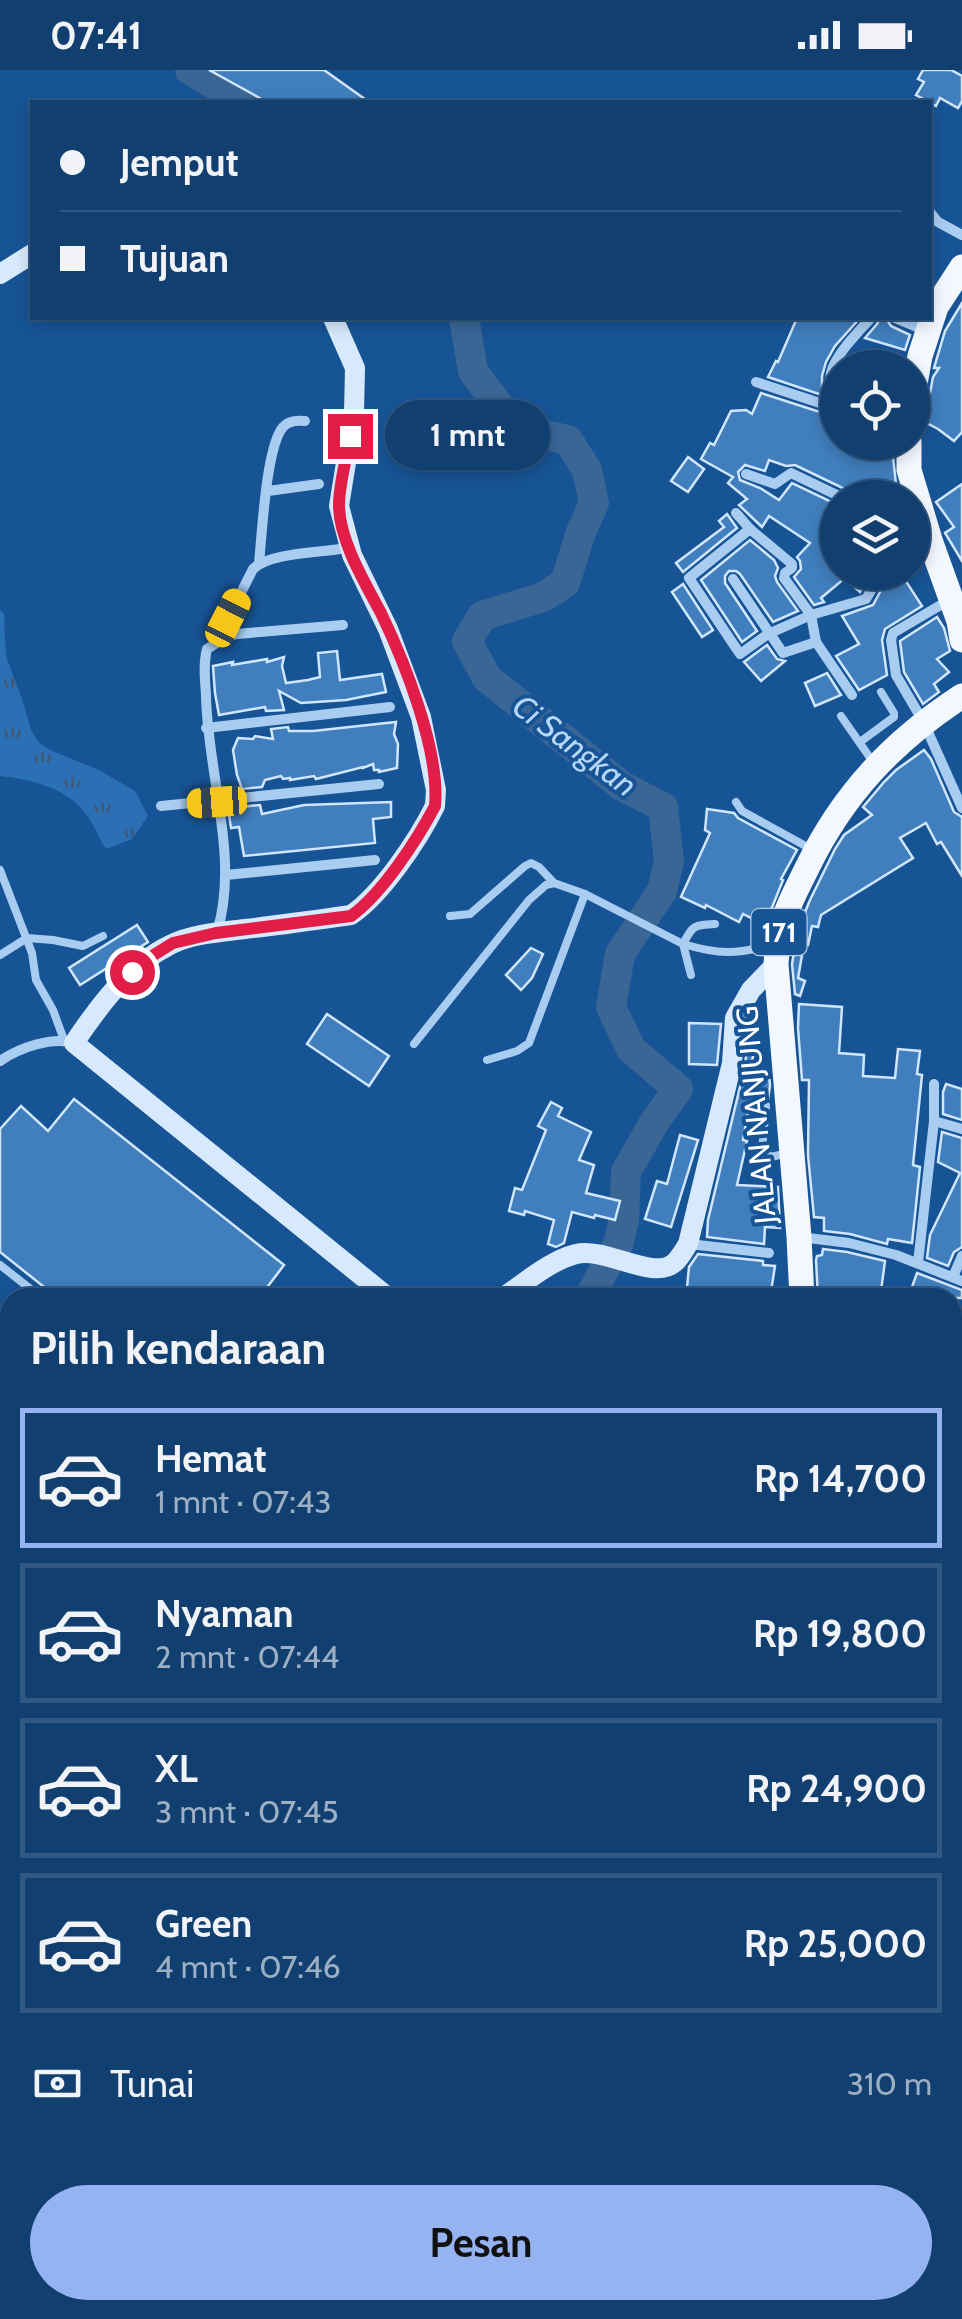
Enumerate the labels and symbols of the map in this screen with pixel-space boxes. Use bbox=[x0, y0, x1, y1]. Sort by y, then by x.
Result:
callout: 1 mnt bbox=[385, 401, 550, 471]
route end bbox=[328, 414, 373, 459]
car bbox=[201, 584, 255, 652]
water label: Ci Sangkan bbox=[505, 686, 645, 804]
car bbox=[186, 785, 248, 819]
road number: 171 bbox=[752, 909, 806, 955]
route start bbox=[110, 950, 155, 995]
street label: JALAN NANJUNG bbox=[728, 1004, 784, 1227]

